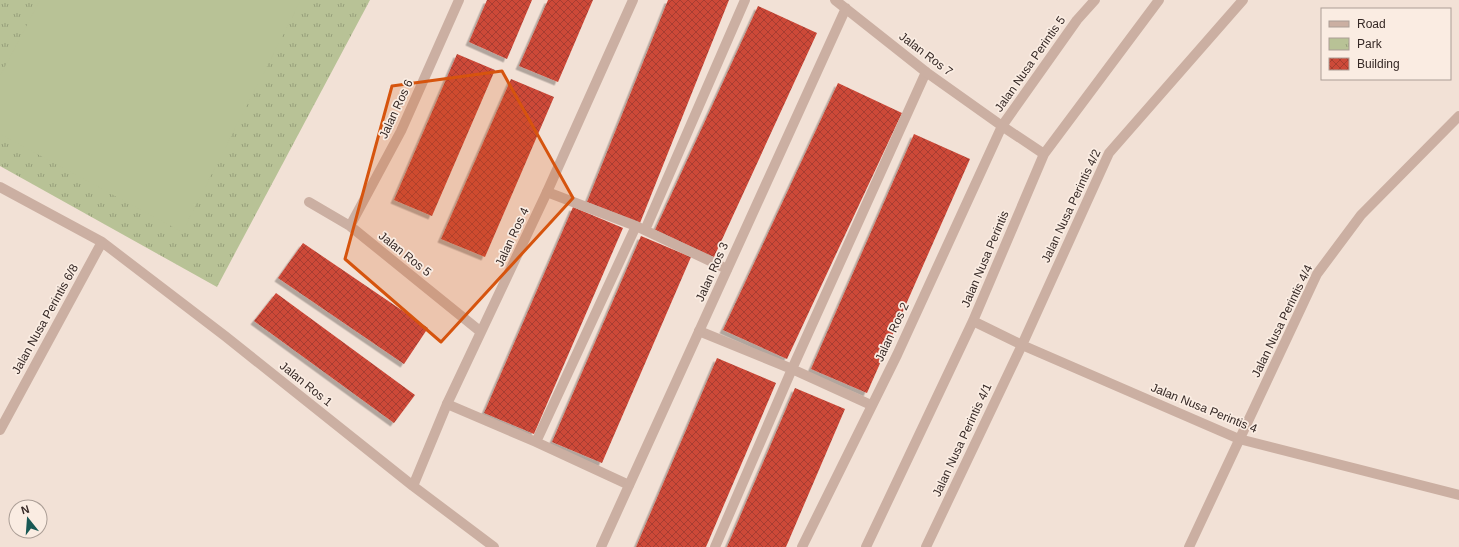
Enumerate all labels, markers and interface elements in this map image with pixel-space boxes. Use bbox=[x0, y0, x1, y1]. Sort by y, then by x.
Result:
legend bbox=[1321, 8, 1451, 80]
street label: Jalan Nusa Perintis 5 bbox=[992, 13, 1068, 114]
text: Road bbox=[1357, 17, 1386, 31]
street label: Jalan Ros 7 bbox=[896, 29, 956, 79]
text: Park bbox=[1357, 37, 1383, 51]
text: Building bbox=[1357, 57, 1400, 71]
street label: Jalan Ros 6 bbox=[376, 77, 416, 141]
street label: Jalan Nusa Perintis 4/2 bbox=[1039, 147, 1104, 265]
street label: Jalan Ros 4 bbox=[492, 205, 532, 269]
street label: Jalan Nusa Perintis bbox=[958, 209, 1012, 309]
street label: Jalan Ros 5 bbox=[376, 229, 434, 280]
street label: Jalan Ros 3 bbox=[693, 240, 731, 304]
street label: Jalan Nusa Perintis 6/8 bbox=[9, 261, 81, 376]
street label: Jalan Nusa Perintis 4/4 bbox=[1249, 262, 1315, 380]
street label: Jalan Ros 2 bbox=[872, 300, 912, 364]
street label: Jalan Ros 1 bbox=[277, 359, 335, 410]
street label: Jalan Nusa Perintis 4 bbox=[1149, 380, 1259, 436]
street label: Jalan Nusa Perintis 4/1 bbox=[930, 381, 995, 499]
north arrow bbox=[8, 499, 48, 539]
text: N bbox=[20, 503, 31, 516]

